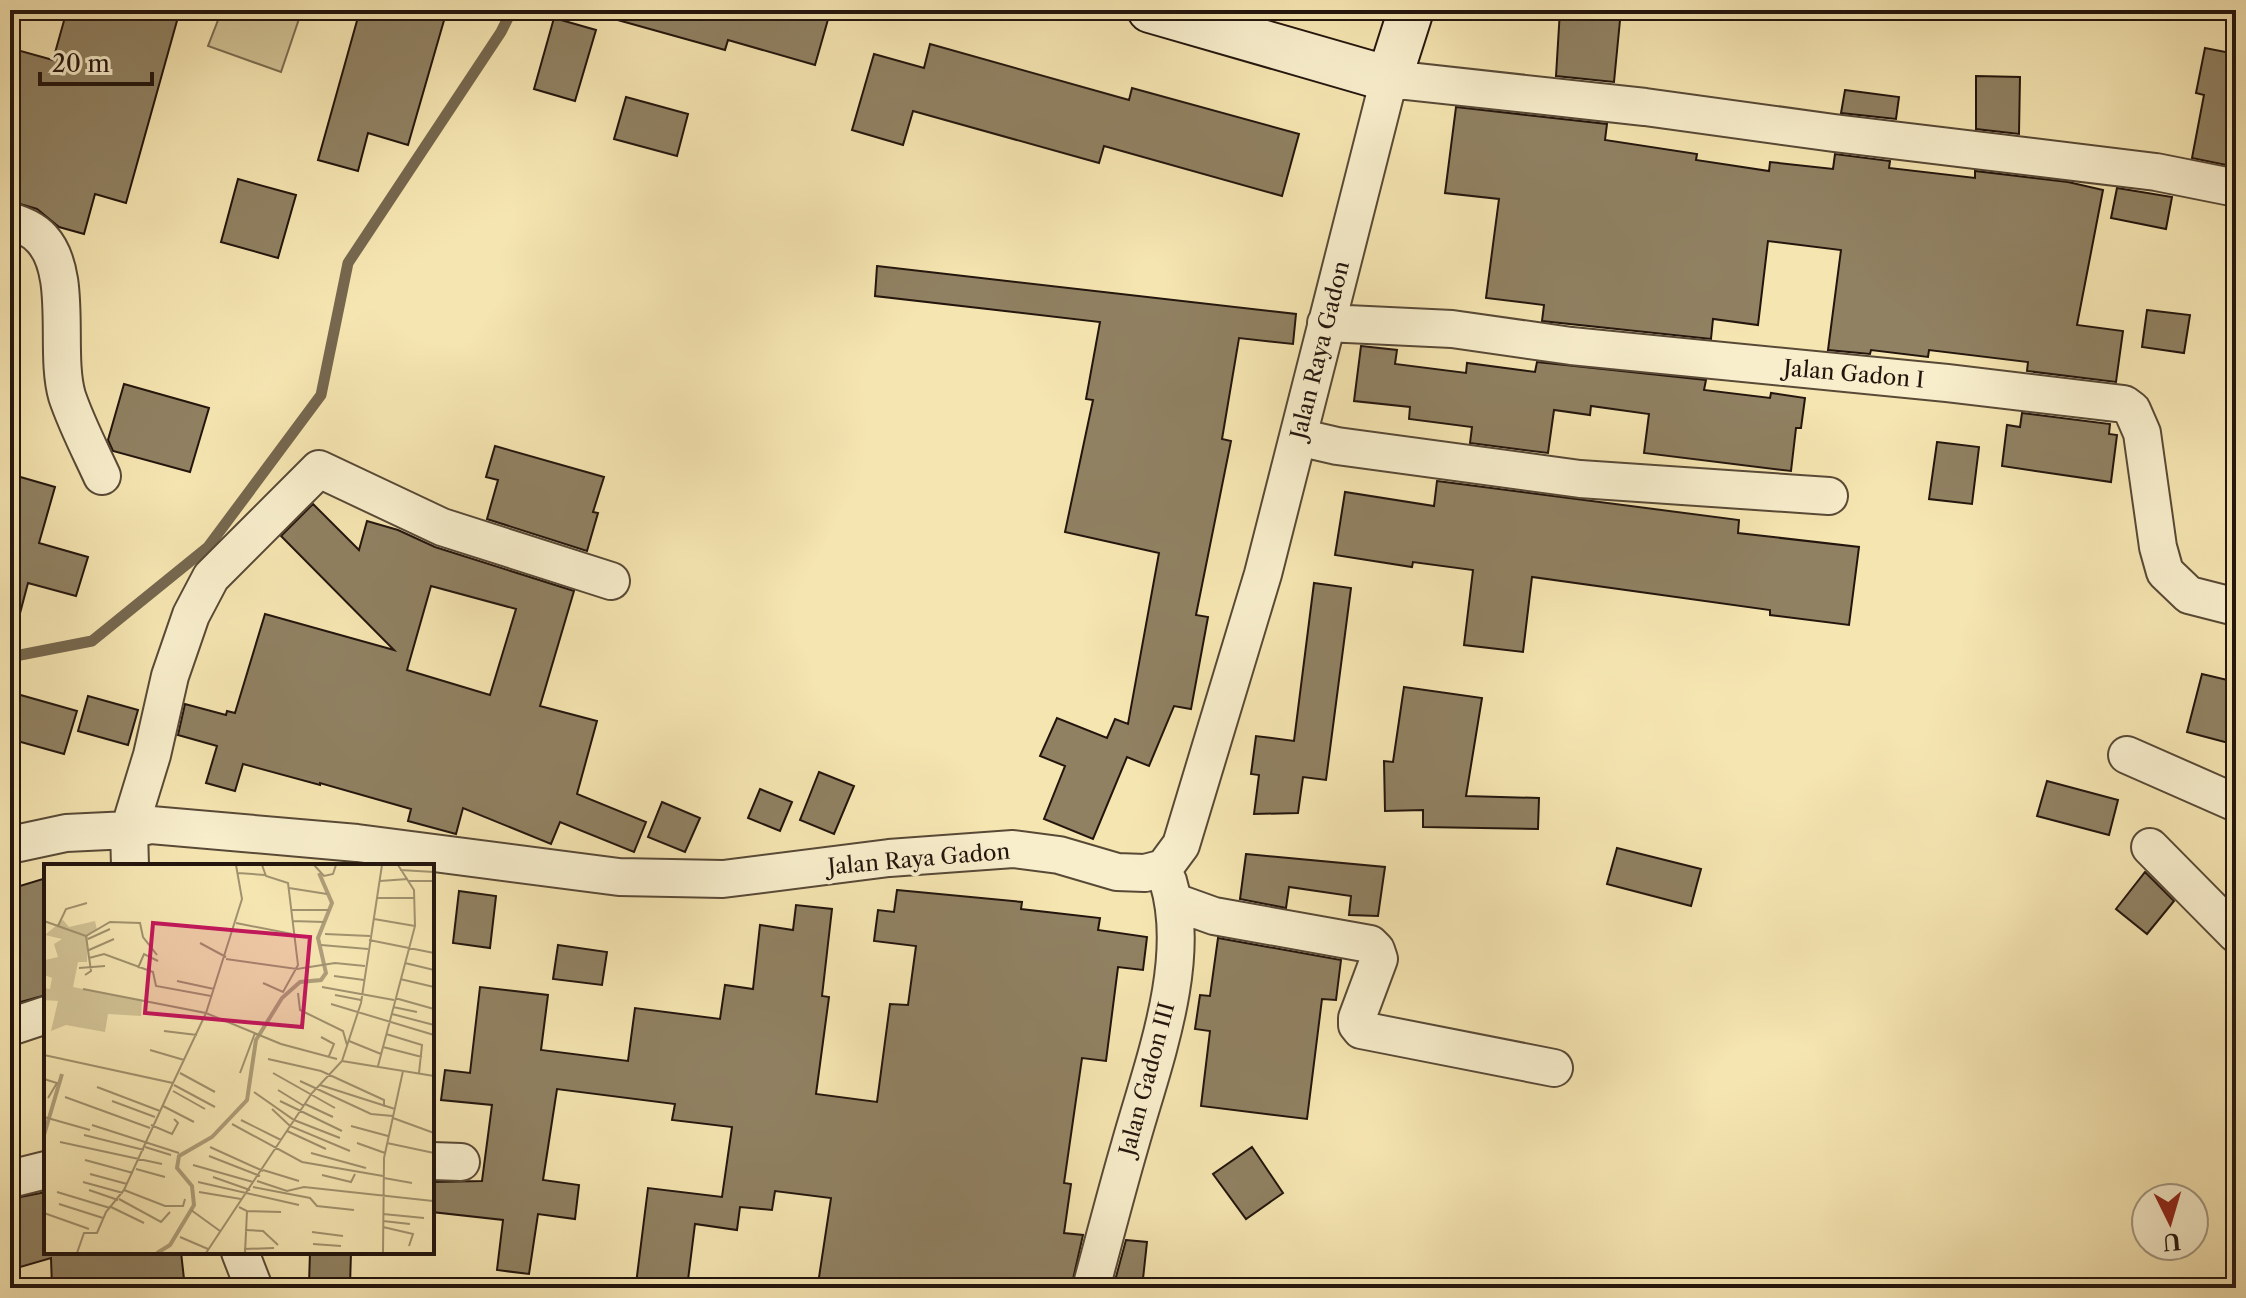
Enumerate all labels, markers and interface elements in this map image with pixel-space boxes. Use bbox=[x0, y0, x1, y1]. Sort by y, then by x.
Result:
scale bar bbox=[40, 36, 152, 86]
text: 20 m bbox=[52, 49, 110, 78]
street label: Jalan Raya Gadon bbox=[1284, 258, 1355, 445]
street label: Jalan Gadon I bbox=[1780, 354, 1925, 394]
street label: Jalan Raya Gadon bbox=[824, 838, 1011, 881]
inset map bbox=[44, 864, 434, 1254]
street label: Jalan Gadon III bbox=[1113, 999, 1180, 1161]
north arrow bbox=[2130, 1182, 2210, 1262]
text: U bbox=[2161, 1227, 2182, 1256]

